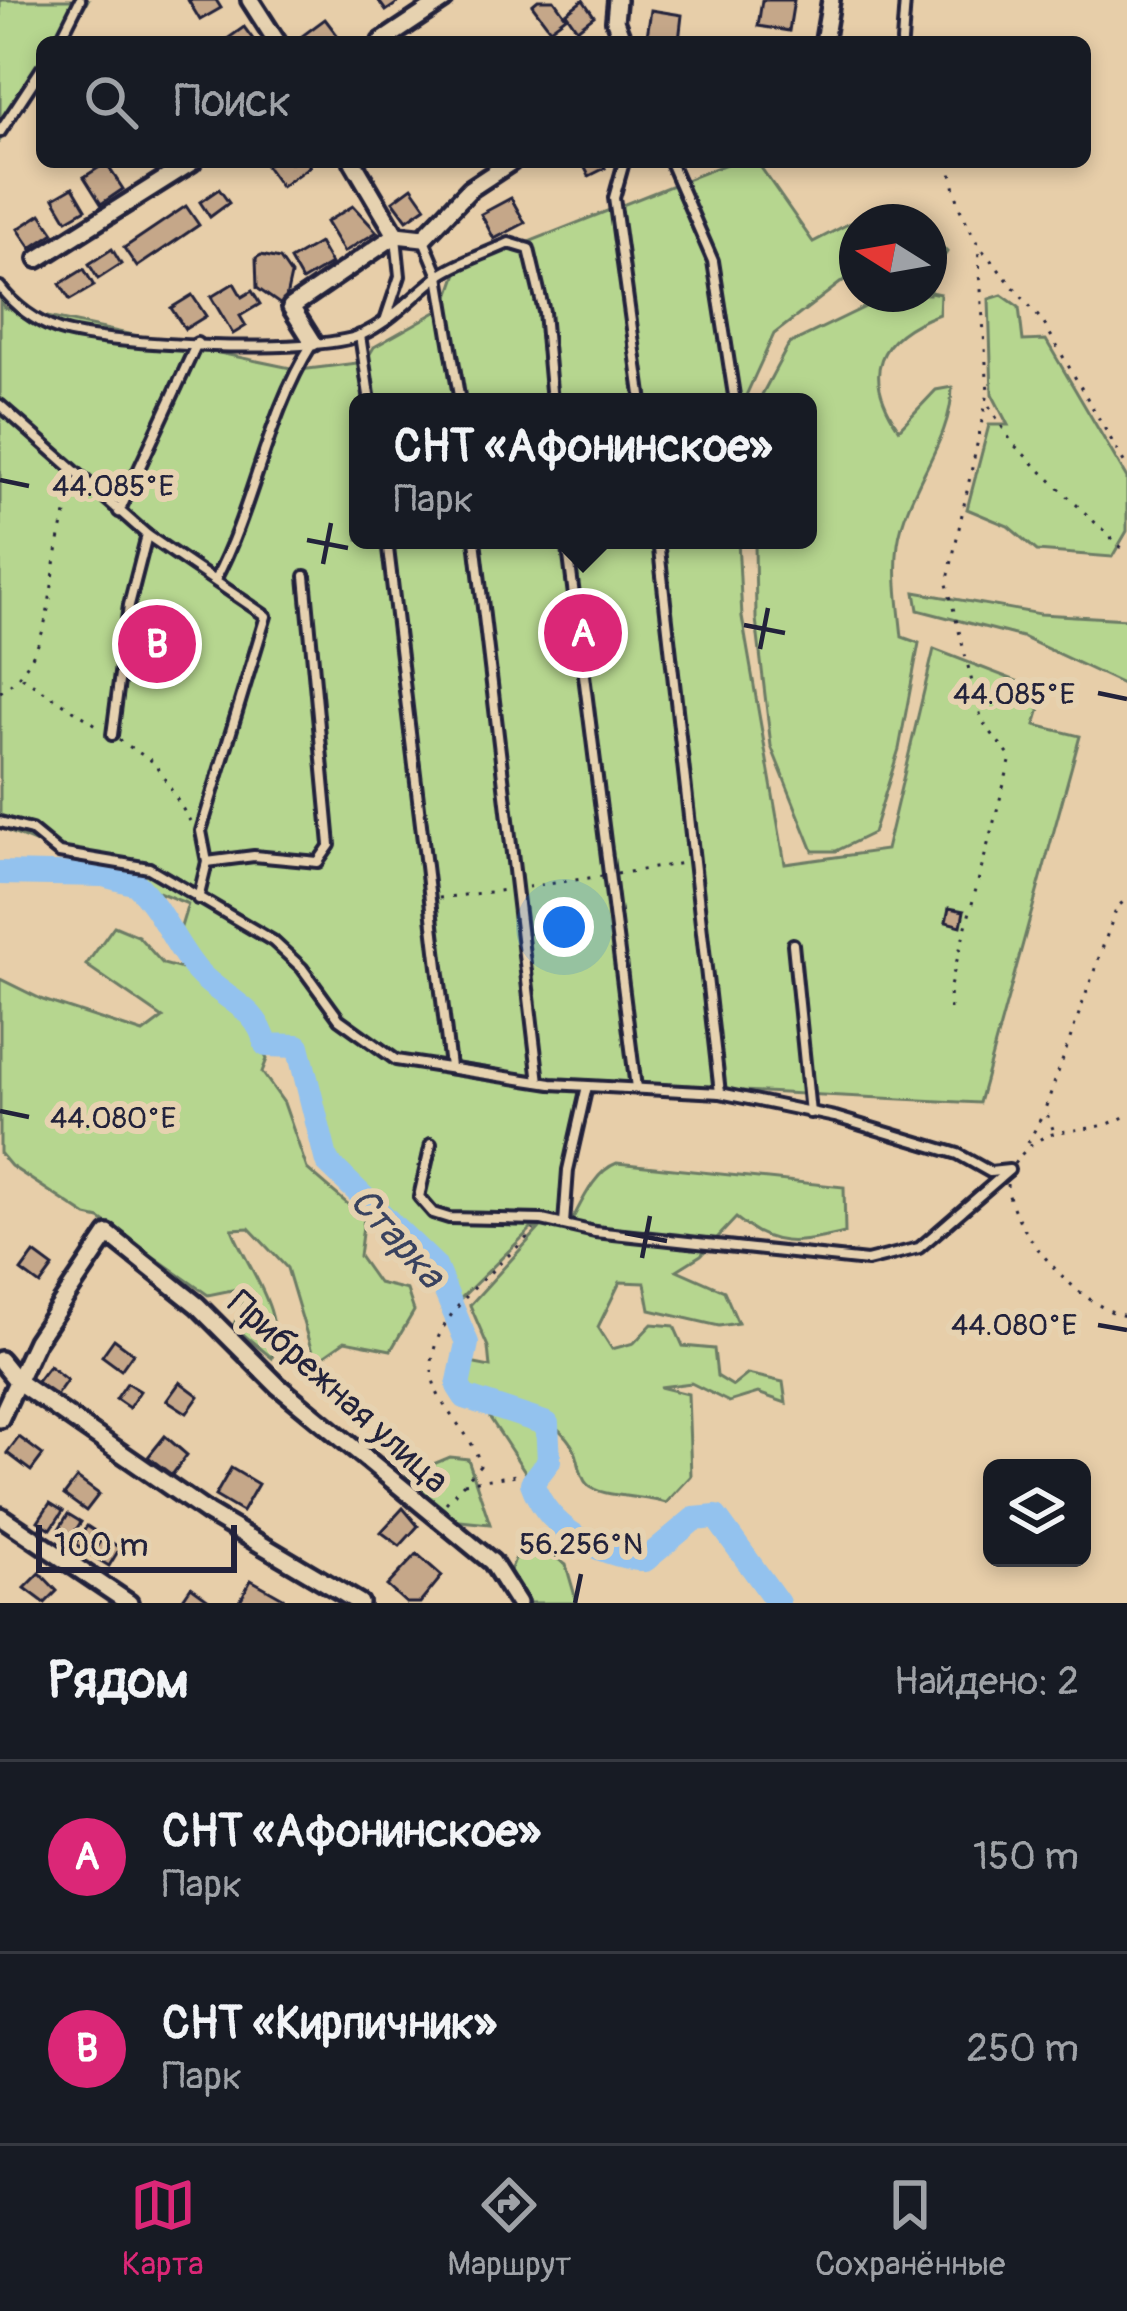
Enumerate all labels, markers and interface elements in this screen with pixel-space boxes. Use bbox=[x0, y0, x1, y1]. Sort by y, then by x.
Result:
search box bbox=[36, 36, 1091, 168]
icon: search bbox=[78, 69, 144, 135]
text: Поиск bbox=[174, 74, 291, 130]
north arrow bbox=[839, 204, 947, 312]
popup bbox=[349, 393, 817, 549]
text: СНТ «Афонинское» bbox=[394, 419, 772, 475]
text: 44.085°E bbox=[52, 468, 174, 505]
text: Парк bbox=[394, 475, 474, 524]
pin: A bbox=[544, 588, 622, 678]
pin: B bbox=[118, 599, 196, 689]
text: 44.085°E bbox=[953, 676, 1075, 713]
your location bbox=[534, 897, 594, 957]
text: 44.080°E bbox=[50, 1100, 176, 1137]
water label: Старка bbox=[339, 1178, 456, 1300]
street label: Прибрежная улица bbox=[218, 1281, 458, 1503]
text: 44.080°E bbox=[951, 1307, 1077, 1344]
map controls bbox=[983, 1459, 1091, 1567]
button: layers bbox=[983, 1459, 1091, 1567]
scale bar bbox=[36, 1519, 237, 1572]
text: 100 m bbox=[54, 1525, 148, 1566]
text: 56.256°N bbox=[519, 1526, 643, 1563]
text: Рядом bbox=[48, 1649, 189, 1713]
text: Найдено: 2 bbox=[894, 1657, 1079, 1706]
text: СНТ «Афонинское» bbox=[162, 1804, 541, 1860]
text: A bbox=[74, 1832, 100, 1881]
text: 150 m bbox=[973, 1832, 1079, 1881]
text: Парк bbox=[162, 1860, 242, 1909]
text: СНТ «Кирпичник» bbox=[162, 1996, 497, 2052]
text: B bbox=[76, 2024, 98, 2073]
text: 250 m bbox=[966, 2024, 1079, 2073]
text: Парк bbox=[162, 2052, 242, 2101]
tab: Карта bbox=[122, 2172, 204, 2285]
tab: Маршрут bbox=[447, 2172, 571, 2285]
tab: Сохранённые bbox=[815, 2172, 1005, 2285]

